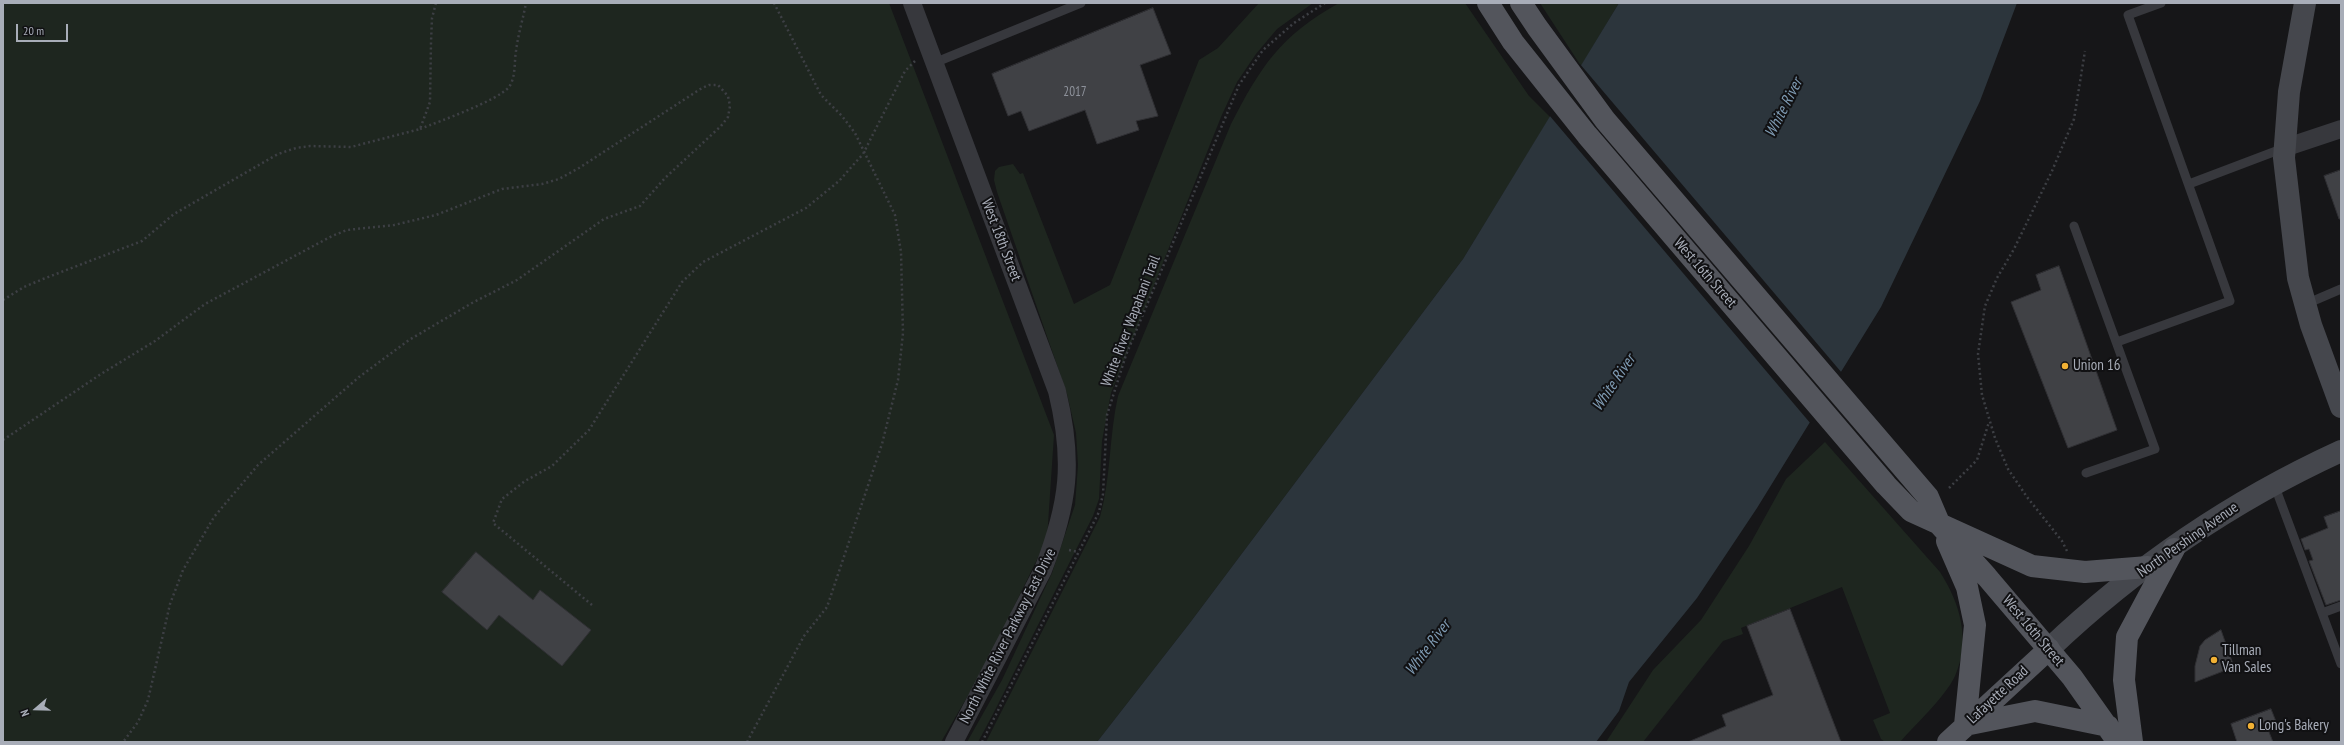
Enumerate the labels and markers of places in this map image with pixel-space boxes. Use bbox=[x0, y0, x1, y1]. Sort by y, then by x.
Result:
place label: Union 16 bbox=[2073, 357, 2120, 375]
marker: Union 16 bbox=[2060, 361, 2070, 371]
place label: Tillman Van Sales bbox=[2222, 642, 2271, 677]
marker: Tillman Van Sales bbox=[2209, 655, 2219, 665]
place label: Long's Bakery bbox=[2259, 717, 2329, 735]
marker: Long's Bakery bbox=[2246, 721, 2256, 731]

